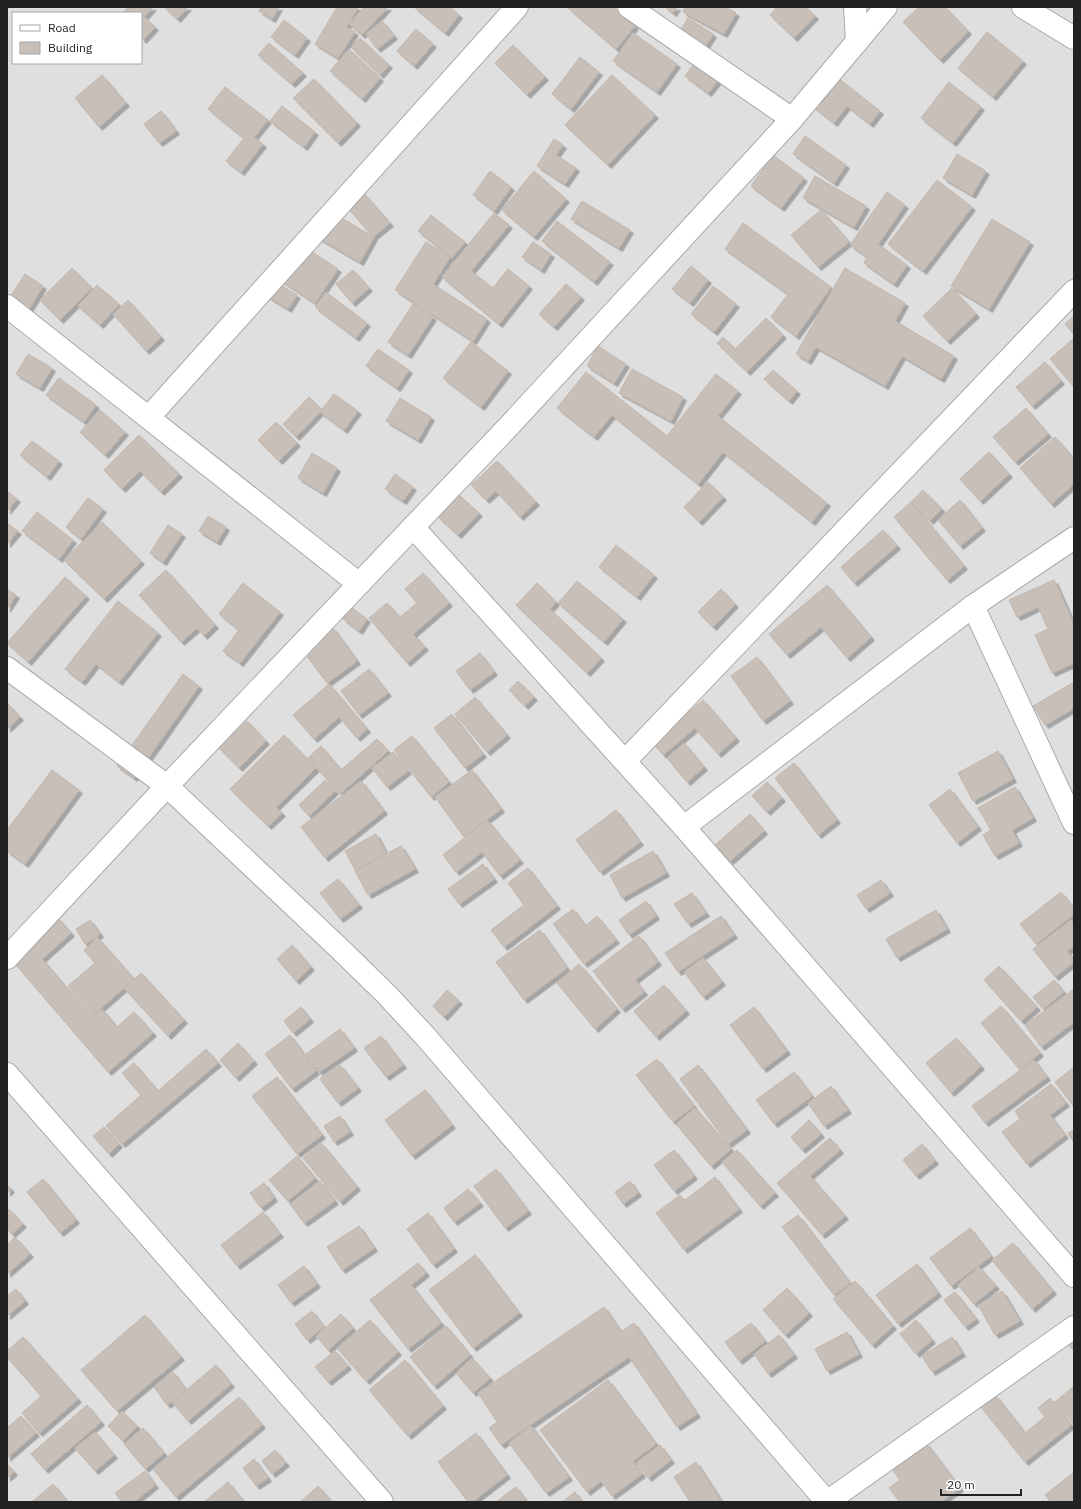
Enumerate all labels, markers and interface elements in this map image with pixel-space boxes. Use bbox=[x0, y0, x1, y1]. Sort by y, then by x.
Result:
legend bbox=[12, 12, 142, 64]
text: Road bbox=[48, 20, 76, 35]
text: Building bbox=[48, 40, 93, 55]
scale bar bbox=[941, 1471, 1021, 1497]
text: 20 m bbox=[947, 1477, 975, 1492]

